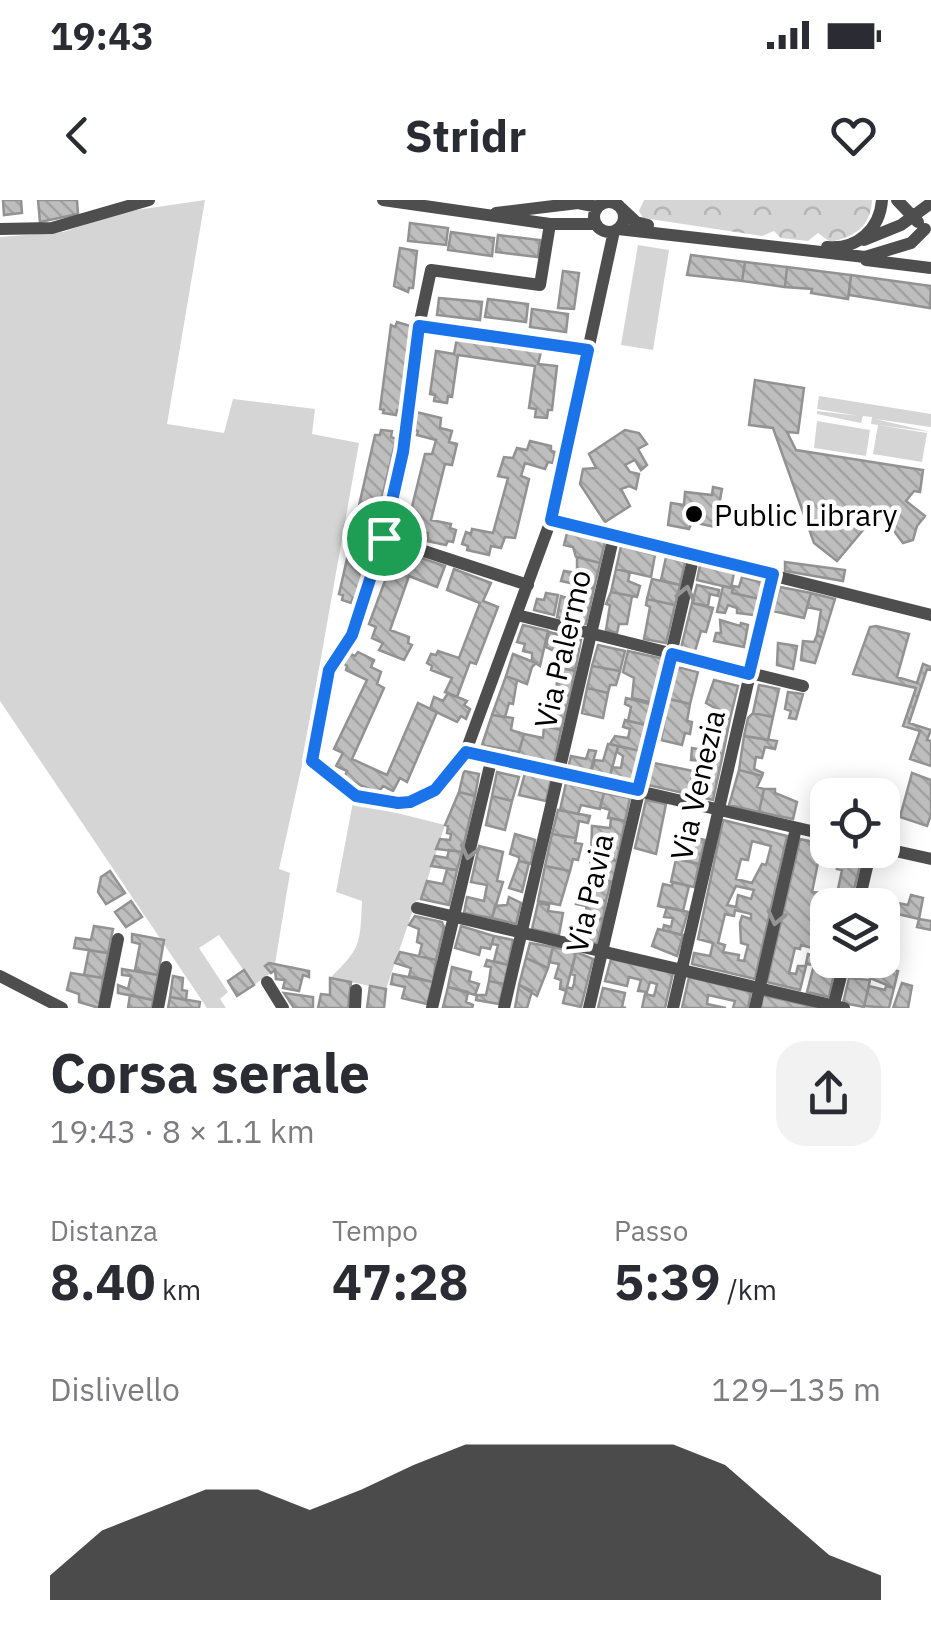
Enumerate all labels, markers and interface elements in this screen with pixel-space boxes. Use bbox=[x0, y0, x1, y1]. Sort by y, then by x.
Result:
text: 19:43 bbox=[50, 11, 154, 60]
text: Stridr bbox=[405, 106, 526, 164]
icon: back bbox=[50, 108, 105, 163]
icon: heart bbox=[826, 108, 881, 163]
place label: Public Library bbox=[714, 495, 898, 534]
pin bbox=[342, 496, 427, 581]
marker: Public Library bbox=[683, 503, 705, 525]
icon: arrive bbox=[357, 511, 412, 566]
street label: Via Palermo bbox=[525, 566, 599, 732]
one-way arrow bbox=[674, 585, 695, 602]
street label: Via Venezia bbox=[661, 706, 733, 864]
map controls bbox=[810, 778, 900, 978]
button: locate bbox=[810, 778, 900, 868]
street label: Via Pavia bbox=[556, 830, 622, 956]
one-way arrow bbox=[459, 843, 480, 860]
button: layers bbox=[810, 888, 900, 978]
one-way arrow bbox=[766, 909, 787, 926]
text: Corsa serale bbox=[50, 1037, 370, 1108]
button: share bbox=[776, 1041, 881, 1146]
text: 19:43 · 8 × 1.1 km bbox=[50, 1110, 315, 1152]
text: Distanza bbox=[50, 1212, 158, 1249]
text: Tempo bbox=[332, 1212, 418, 1249]
text: Passo bbox=[614, 1212, 688, 1249]
text: 8.40 bbox=[50, 1249, 156, 1314]
text: 47:28 bbox=[332, 1249, 469, 1314]
text: 5:39 bbox=[614, 1249, 721, 1314]
text: km bbox=[156, 1271, 201, 1308]
text: /km bbox=[721, 1271, 777, 1308]
text: Dislivello bbox=[50, 1368, 180, 1410]
text: 129–135 m bbox=[711, 1368, 881, 1410]

